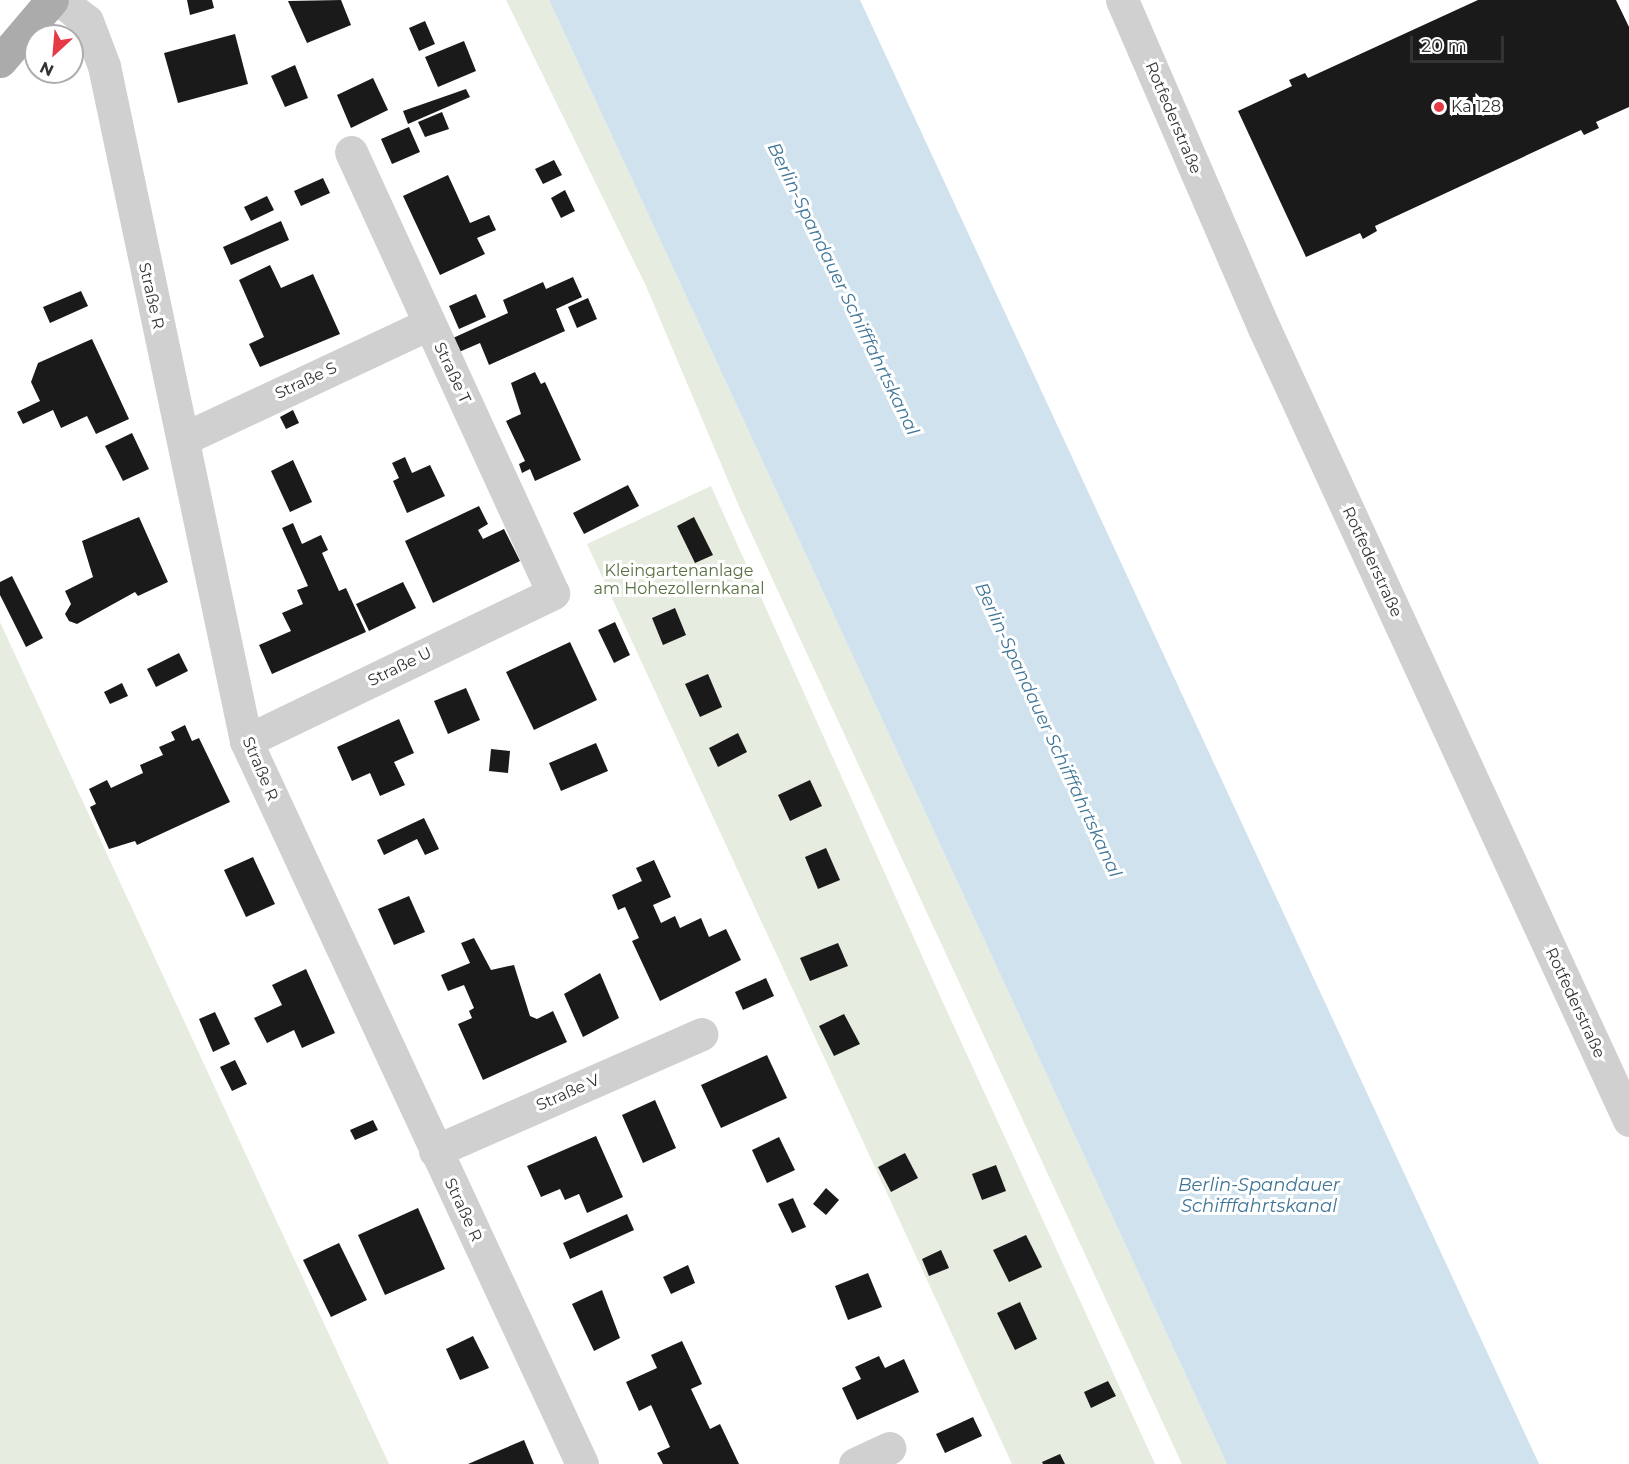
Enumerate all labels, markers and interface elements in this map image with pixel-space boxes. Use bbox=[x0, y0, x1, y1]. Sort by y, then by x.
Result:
north arrow bbox=[24, 24, 84, 84]
scale bar bbox=[1413, 24, 1508, 62]
text: 20 m bbox=[1421, 35, 1467, 57]
text: N bbox=[37, 57, 57, 80]
street label: Rotfederstraße bbox=[1141, 59, 1205, 177]
place label: Ka 128 bbox=[1451, 97, 1501, 117]
marker: Ka 128 bbox=[1432, 100, 1446, 114]
water label: Berlin-Spandauer Schifffahrtskanal bbox=[763, 139, 923, 439]
street label: Straße R bbox=[134, 261, 168, 331]
street label: Straße T bbox=[430, 339, 474, 407]
street label: Straße S bbox=[272, 358, 340, 404]
street label: Rotfederstraße bbox=[1338, 504, 1406, 620]
park label: Kleingartenanlage am Hohezollernkanal bbox=[594, 561, 764, 599]
water label: Berlin-Spandauer Schifffahrtskanal bbox=[970, 579, 1126, 881]
street label: Straße U bbox=[365, 643, 435, 691]
street label: Straße R bbox=[238, 734, 282, 804]
street label: Rotfederstraße bbox=[1541, 945, 1609, 1061]
street label: Straße V bbox=[533, 1071, 603, 1115]
street label: Straße R bbox=[440, 1175, 486, 1245]
water label: Berlin-Spandauer Schifffahrtskanal bbox=[1178, 1175, 1340, 1218]

